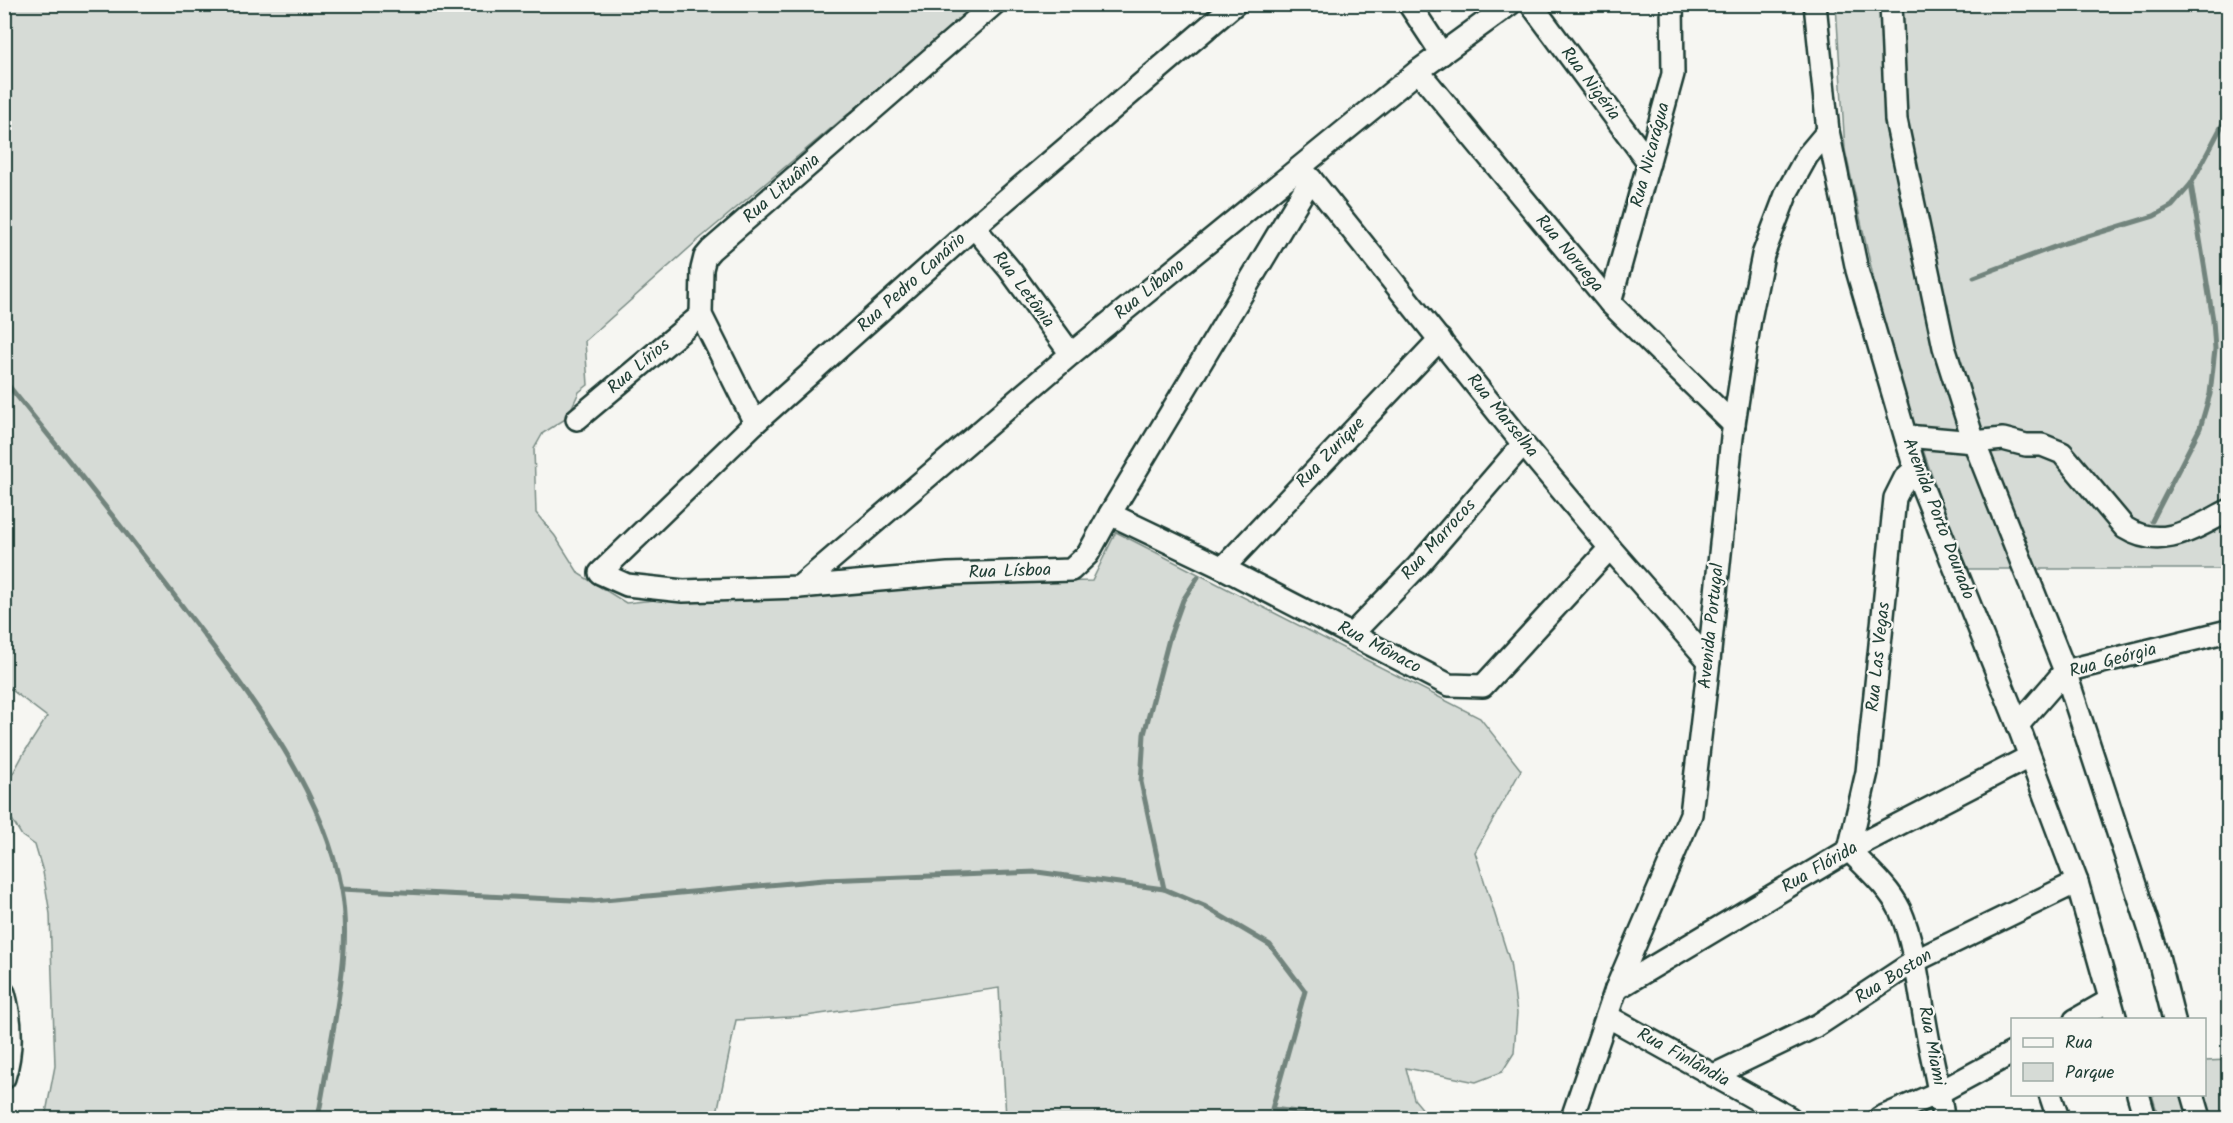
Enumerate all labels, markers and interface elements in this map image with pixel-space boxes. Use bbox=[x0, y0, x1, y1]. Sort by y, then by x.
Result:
street label: Rua Nigéria bbox=[1552, 41, 1628, 127]
street label: Rua Nicarágua bbox=[1623, 99, 1679, 211]
street label: Rua Lituânia bbox=[736, 147, 828, 231]
street label: Rua Noruega bbox=[1527, 208, 1611, 300]
street label: Rua Pedro Canário bbox=[851, 226, 973, 340]
street label: Rua Letônia bbox=[984, 245, 1062, 335]
street label: Rua Líbano bbox=[1108, 252, 1192, 328]
street label: Rua Lírios bbox=[601, 332, 677, 402]
street label: Rua Marselha bbox=[1459, 367, 1545, 465]
street label: Rua Zurique bbox=[1289, 410, 1373, 496]
street label: Avenida Porto Dourado bbox=[1894, 434, 1982, 604]
street label: Rua Marrocos bbox=[1394, 492, 1484, 587]
street label: Rua Lísboa bbox=[968, 556, 1052, 588]
street label: Avenida Portugal bbox=[1691, 561, 1733, 690]
street label: Rua Las Vegas bbox=[1859, 600, 1899, 713]
street label: Rua Mônaco bbox=[1332, 614, 1426, 682]
street label: Rua Geórgia bbox=[2066, 635, 2160, 687]
street label: Rua Flórida bbox=[1776, 834, 1864, 902]
street label: Rua Boston bbox=[1849, 942, 1939, 1012]
street label: Rua Miami bbox=[1909, 1004, 1953, 1089]
legend bbox=[2011, 1018, 2206, 1096]
street label: Rua Finlândia bbox=[1631, 1021, 1735, 1095]
text: Rua bbox=[2065, 1029, 2093, 1058]
text: Parque bbox=[2065, 1059, 2114, 1088]

